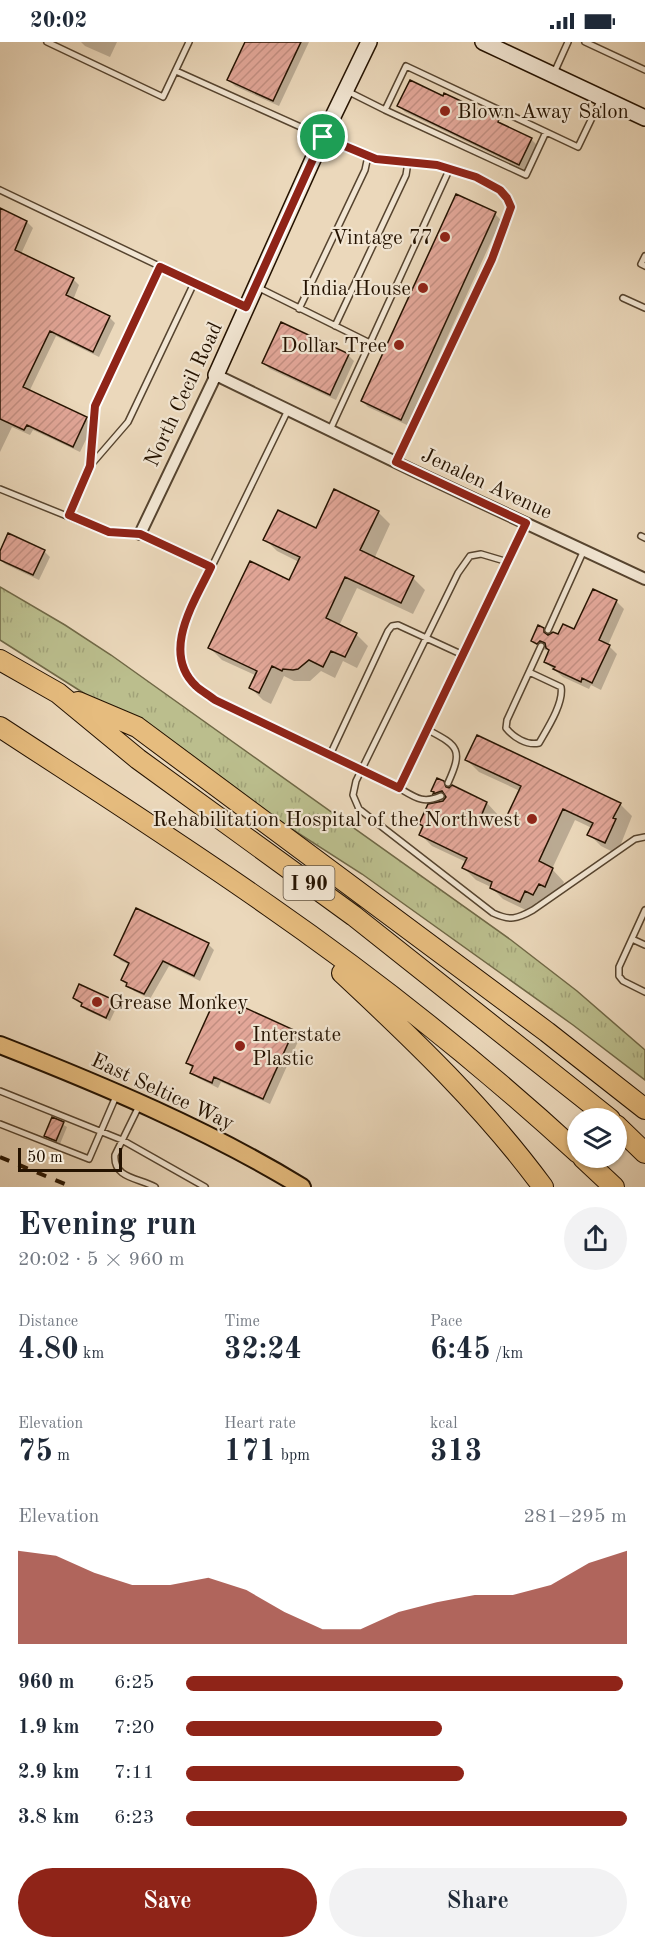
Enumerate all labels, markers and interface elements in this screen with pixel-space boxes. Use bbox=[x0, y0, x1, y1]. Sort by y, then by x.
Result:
text: 20:02 bbox=[30, 10, 87, 32]
place label: Blown Away Salon bbox=[457, 102, 629, 123]
marker: Blown Away Salon bbox=[438, 104, 452, 118]
pin bbox=[297, 111, 348, 162]
icon: arrive bbox=[306, 120, 339, 153]
place label: Vintage 77 bbox=[332, 228, 433, 249]
marker: Vintage 77 bbox=[438, 230, 452, 244]
place label: India House bbox=[302, 279, 411, 300]
marker: India House bbox=[416, 281, 430, 295]
street label: North Cecil Road bbox=[142, 319, 227, 470]
place label: Dollar Tree bbox=[281, 336, 387, 357]
marker: Dollar Tree bbox=[392, 338, 406, 352]
street label: Jenalen Avenue bbox=[418, 445, 555, 524]
place label: Rehabilitation Hospital of the Northwest bbox=[153, 810, 520, 831]
marker: Rehabilitation Hospital of the Northwest bbox=[525, 812, 539, 826]
road number: I 90 bbox=[284, 866, 334, 900]
place label: Grease Monkey bbox=[109, 993, 248, 1014]
marker: Grease Monkey bbox=[90, 995, 104, 1009]
place label: Interstate Plastic bbox=[252, 1025, 341, 1070]
marker: Interstate Plastic bbox=[233, 1039, 247, 1053]
street label: East Seltice Way bbox=[88, 1050, 237, 1135]
map controls bbox=[567, 1108, 627, 1168]
button: layers bbox=[567, 1108, 627, 1168]
scale bar bbox=[18, 1145, 122, 1172]
text: 50 m bbox=[27, 1150, 63, 1166]
button: share bbox=[564, 1207, 627, 1270]
text: Evening run bbox=[18, 1209, 197, 1242]
text: 20:02 · 5 × 960 m bbox=[18, 1250, 185, 1270]
text: Distance bbox=[18, 1314, 78, 1330]
text: Time bbox=[224, 1314, 260, 1330]
text: Pace bbox=[430, 1314, 462, 1330]
text: 4.80 bbox=[18, 1335, 79, 1365]
text: 32:24 bbox=[224, 1335, 302, 1365]
text: 6:45 bbox=[430, 1335, 491, 1365]
text: km bbox=[79, 1346, 104, 1362]
text: /km bbox=[491, 1346, 523, 1362]
text: Elevation bbox=[18, 1416, 83, 1432]
text: Heart rate bbox=[224, 1416, 296, 1432]
text: kcal bbox=[430, 1416, 458, 1432]
text: 75 bbox=[18, 1437, 53, 1467]
text: 171 bbox=[224, 1437, 276, 1467]
text: 313 bbox=[430, 1437, 482, 1467]
text: m bbox=[53, 1448, 70, 1464]
text: bpm bbox=[276, 1448, 310, 1464]
text: Elevation bbox=[18, 1507, 99, 1527]
text: 281–295 m bbox=[524, 1507, 627, 1527]
text: 960 m bbox=[18, 1673, 74, 1693]
text: 6:25 bbox=[114, 1673, 154, 1693]
text: 1.9 km bbox=[18, 1718, 80, 1738]
text: 7:20 bbox=[114, 1718, 154, 1738]
text: 2.9 km bbox=[18, 1763, 80, 1783]
text: 7:11 bbox=[114, 1763, 154, 1783]
text: 3.8 km bbox=[18, 1808, 80, 1828]
text: 6:23 bbox=[114, 1808, 154, 1828]
button: Save bbox=[18, 1868, 317, 1937]
button: Share bbox=[329, 1868, 627, 1937]

